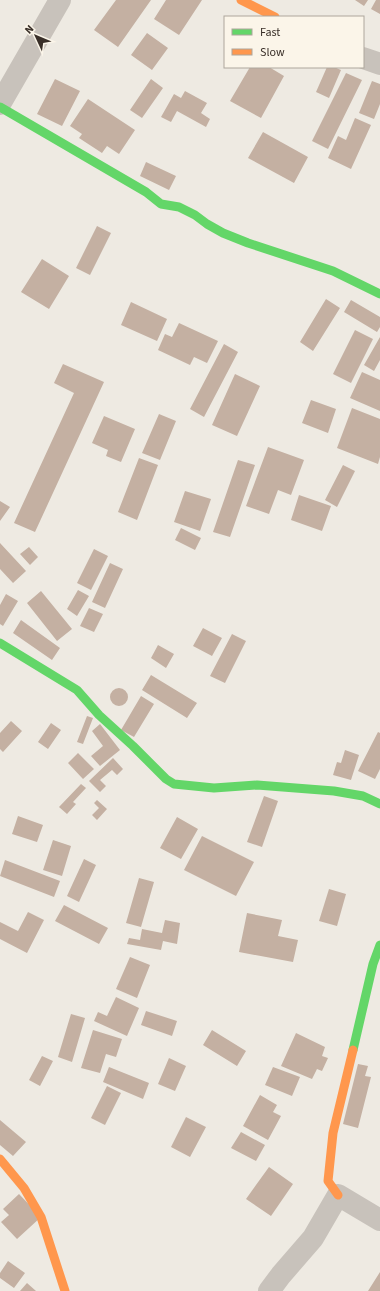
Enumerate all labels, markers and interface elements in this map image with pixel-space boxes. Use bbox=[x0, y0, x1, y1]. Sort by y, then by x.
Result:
north arrow bbox=[16, 16, 56, 56]
legend bbox=[224, 16, 364, 68]
text: N bbox=[21, 22, 37, 37]
text: Fast bbox=[260, 24, 280, 41]
text: Slow bbox=[260, 44, 285, 61]

